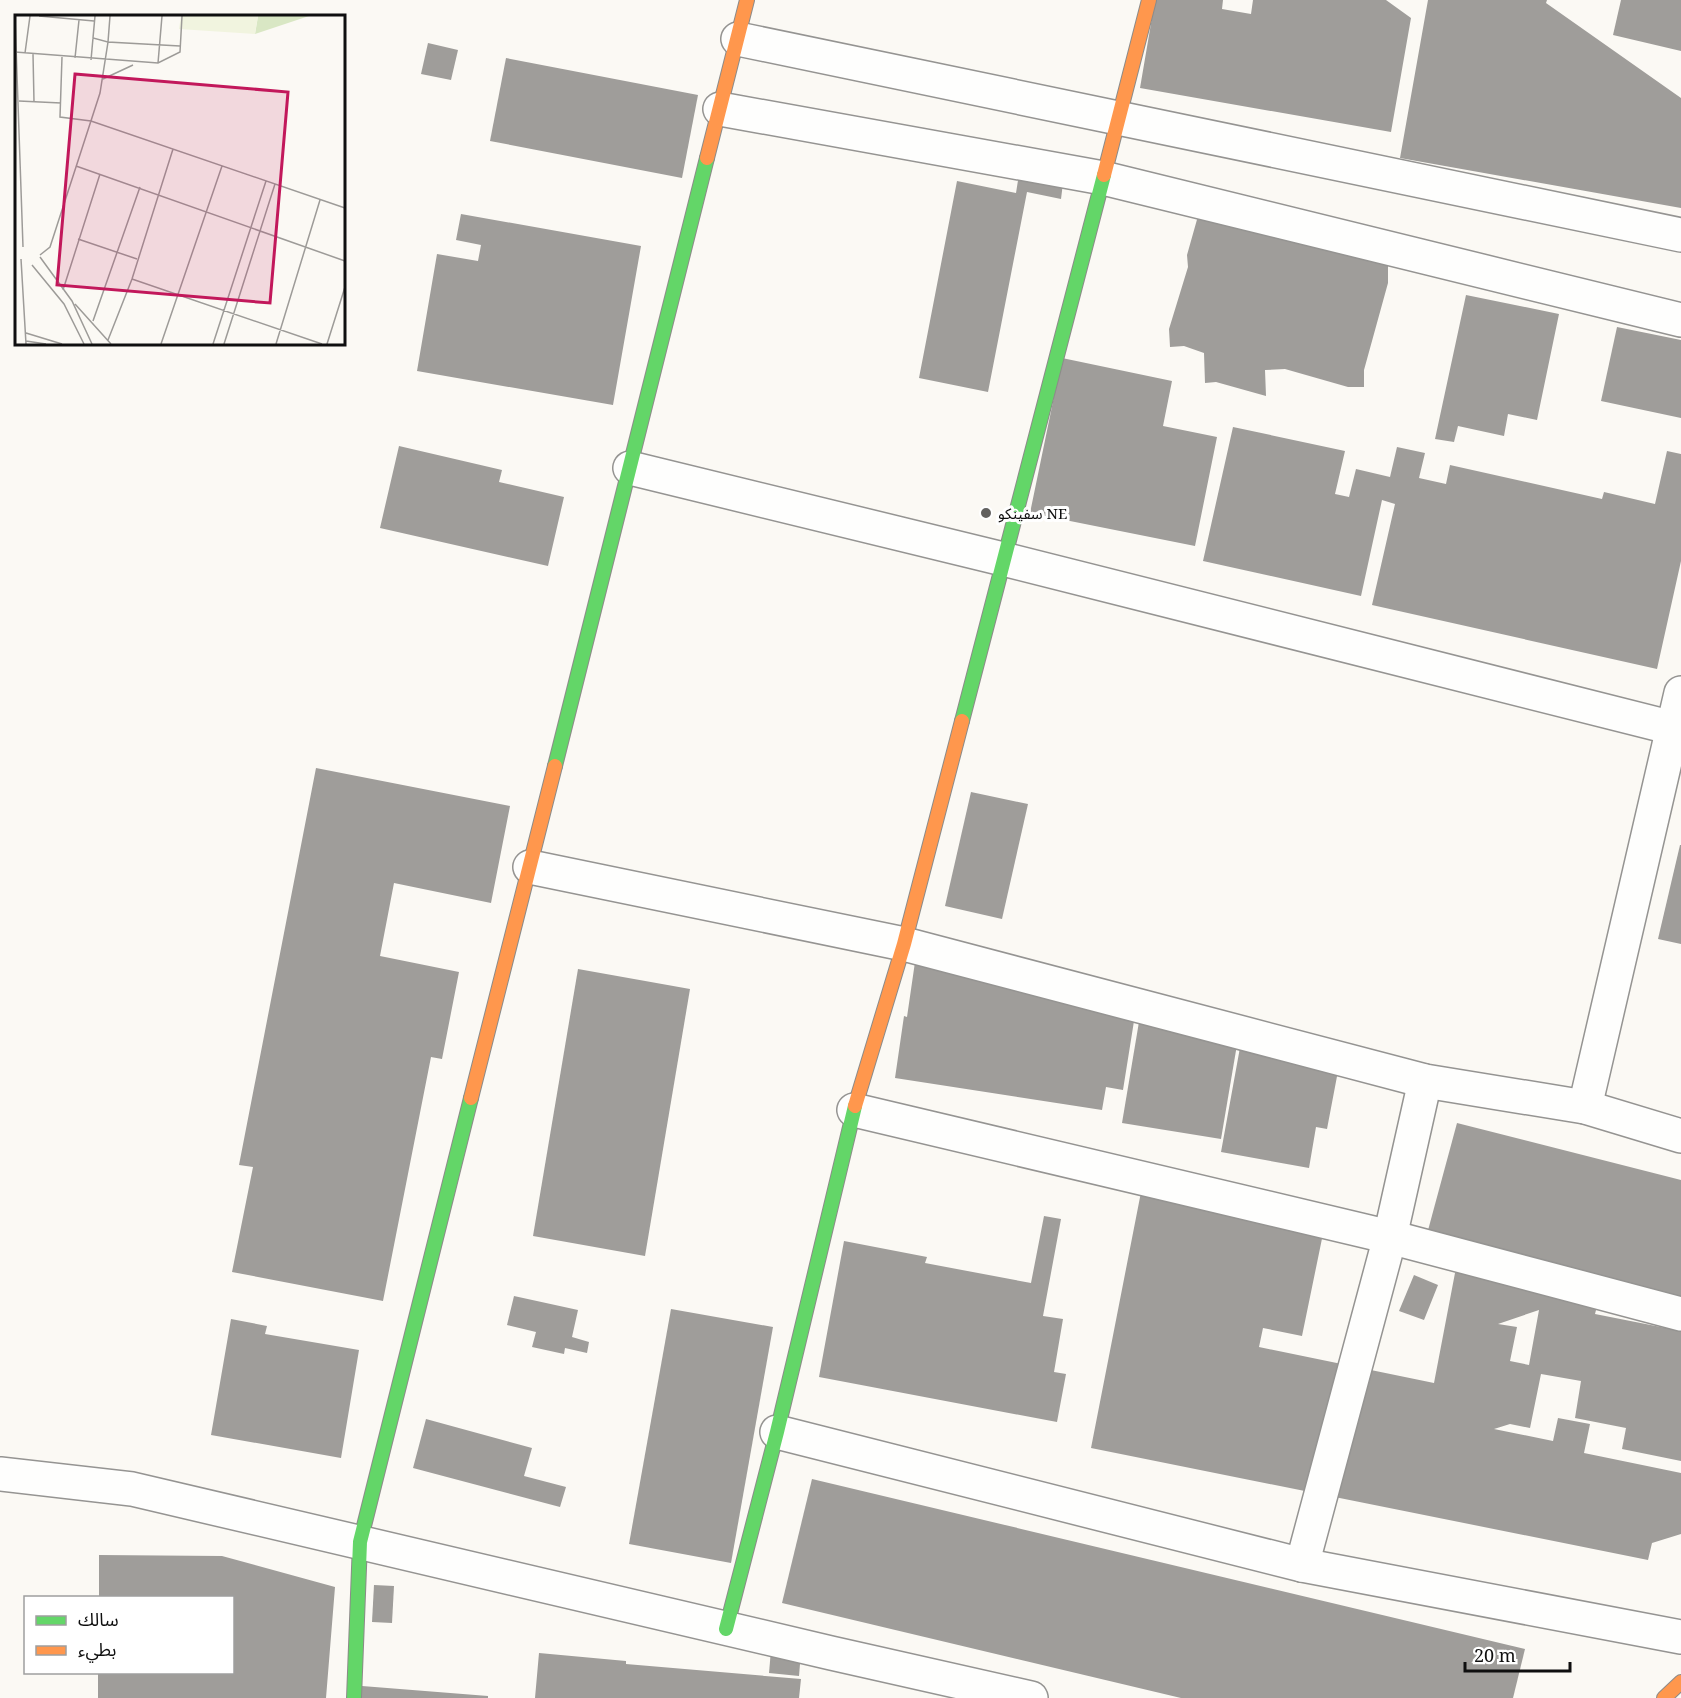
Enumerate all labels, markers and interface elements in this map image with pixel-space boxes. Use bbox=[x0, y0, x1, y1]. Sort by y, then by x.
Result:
inset map bbox=[15, 15, 345, 345]
place label: سفينكو NE bbox=[998, 503, 1067, 523]
marker: سفينكو NE bbox=[979, 506, 993, 520]
legend bbox=[24, 1596, 234, 1674]
text: سالك bbox=[78, 1607, 119, 1631]
scale bar bbox=[1465, 1635, 1570, 1673]
text: بطيء bbox=[78, 1637, 116, 1663]
text: 20 m bbox=[1474, 1643, 1516, 1667]

